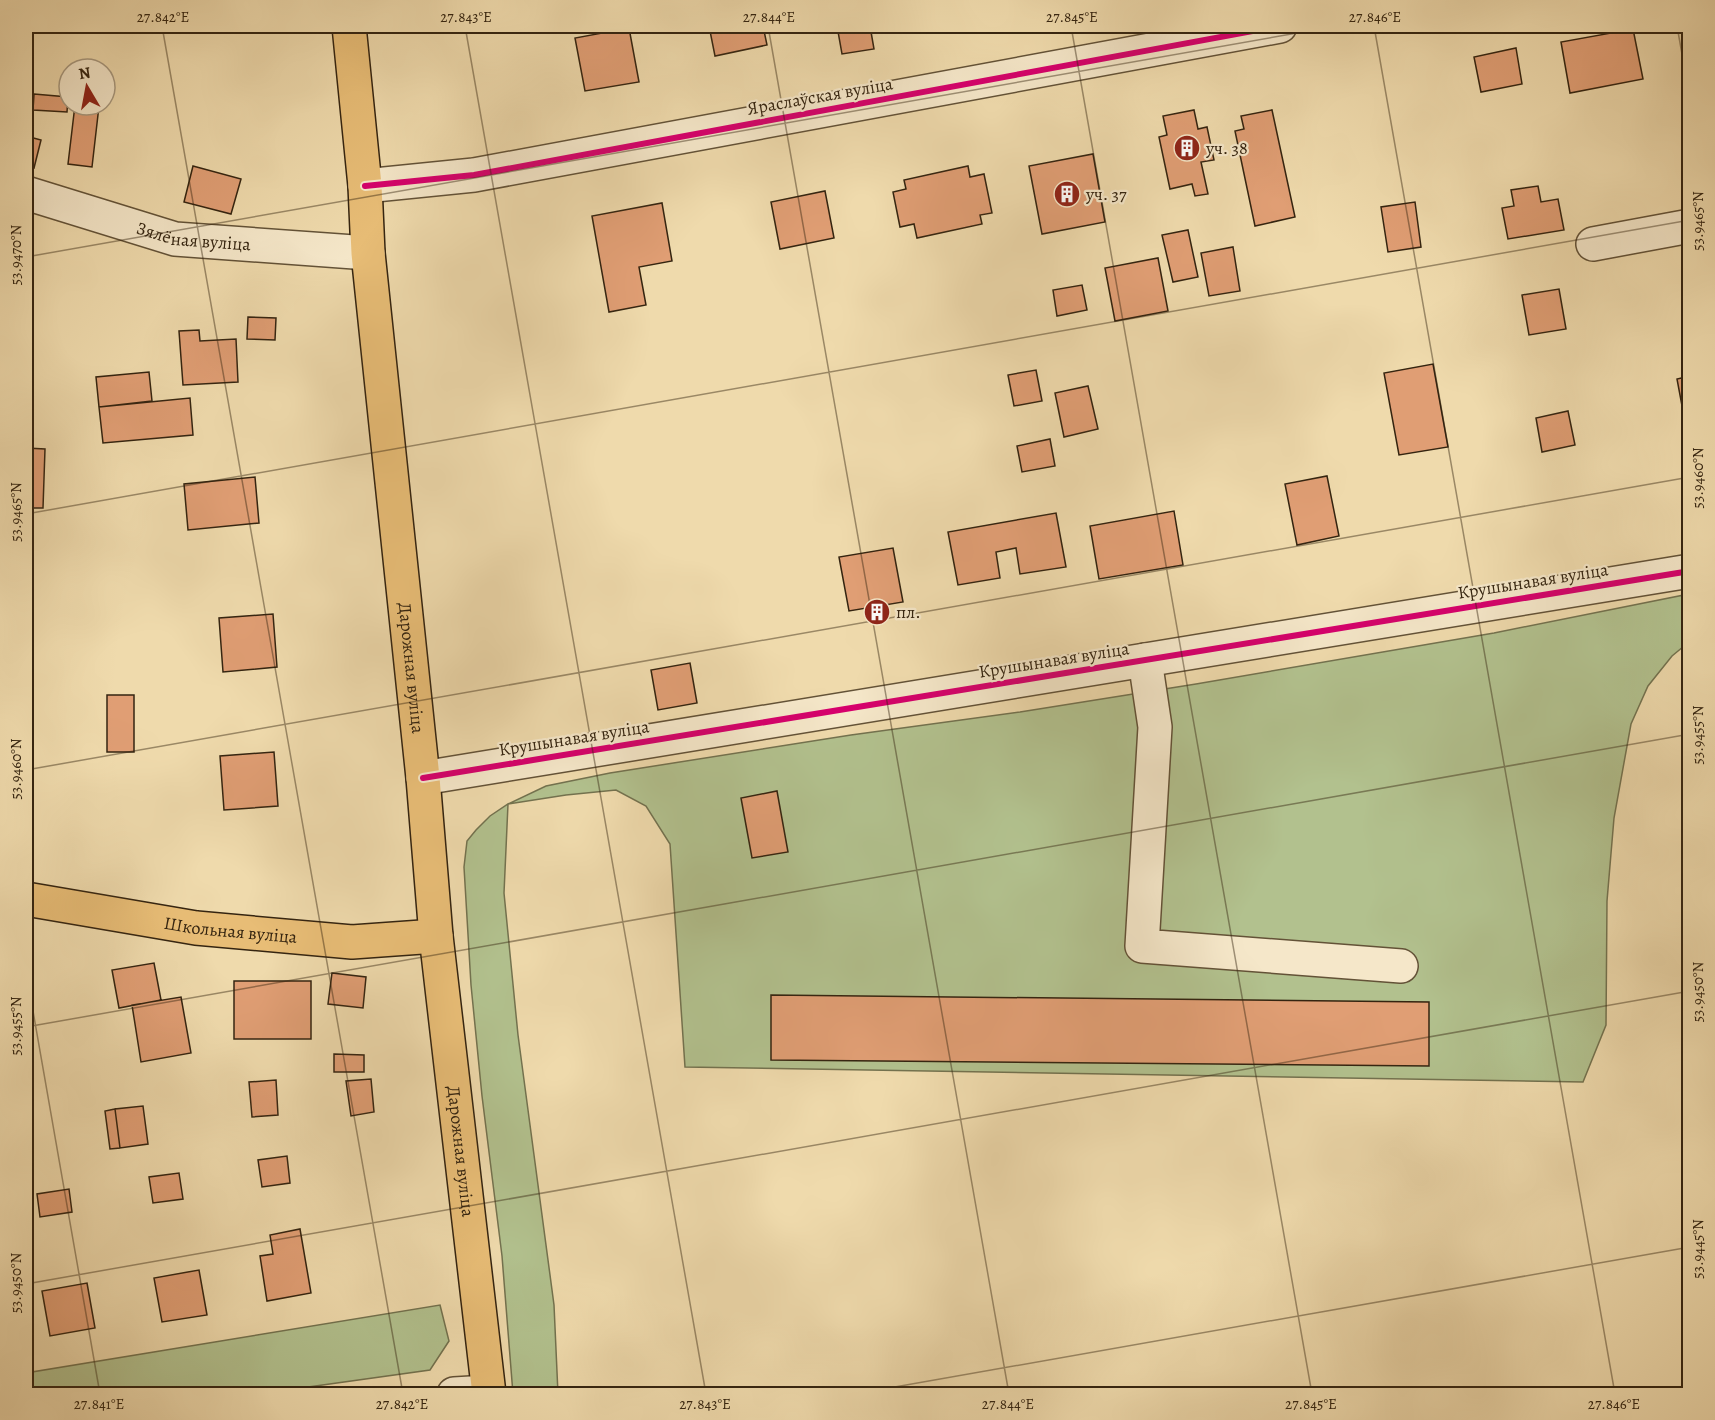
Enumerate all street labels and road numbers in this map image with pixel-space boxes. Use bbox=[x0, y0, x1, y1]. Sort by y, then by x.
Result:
street label: Яраслаўская вуліца bbox=[745, 71, 896, 121]
street label: Зялёная вуліца bbox=[134, 216, 252, 257]
street label: Крушынавая вуліца bbox=[1456, 557, 1611, 605]
street label: Дарожная вуліца bbox=[393, 601, 430, 735]
street label: Крушынавая вуліца bbox=[977, 636, 1132, 684]
street label: Крушынавая вуліца bbox=[497, 714, 652, 762]
street label: Школьная вуліца bbox=[162, 911, 299, 949]
street label: Дарожная вуліца bbox=[441, 1084, 480, 1219]

